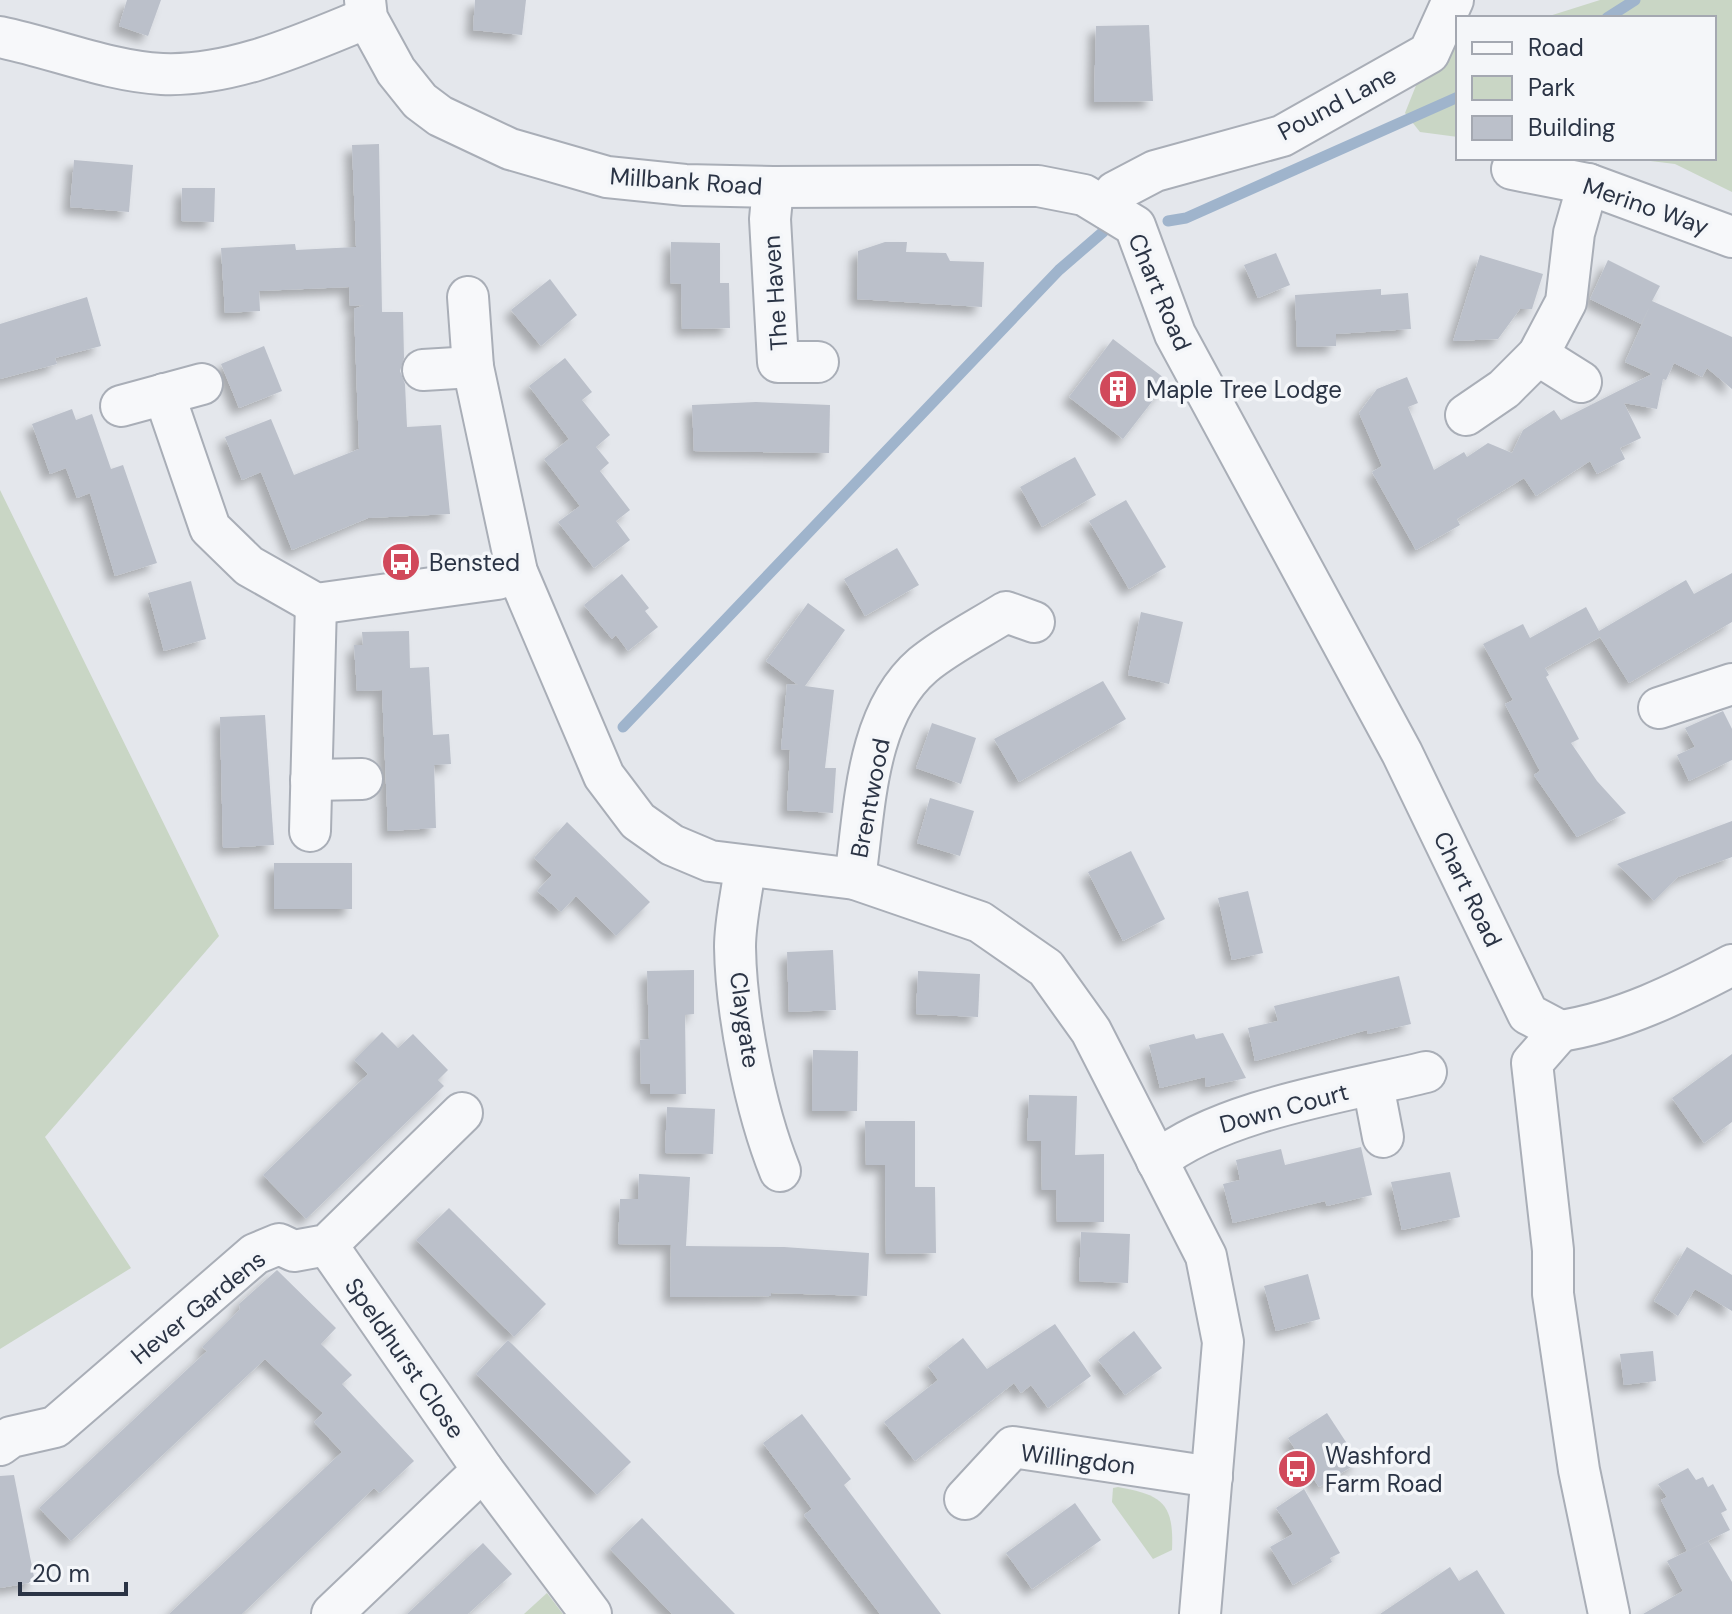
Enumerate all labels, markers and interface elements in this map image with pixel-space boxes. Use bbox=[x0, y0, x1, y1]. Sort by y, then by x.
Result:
legend bbox=[1456, 16, 1716, 160]
text: Road bbox=[1528, 32, 1584, 63]
street label: Pound Lane bbox=[1273, 59, 1401, 147]
text: Park bbox=[1528, 72, 1575, 103]
text: Building bbox=[1528, 112, 1615, 143]
street label: Millbank Road bbox=[609, 160, 763, 202]
street label: Merino Way bbox=[1579, 170, 1713, 242]
street label: Chart Road bbox=[1121, 229, 1199, 355]
street label: The Haven bbox=[756, 234, 794, 352]
building icon: Maple Tree Lodge bbox=[1097, 368, 1139, 410]
place label: Maple Tree Lodge bbox=[1146, 374, 1342, 405]
bus stop icon: Bensted bbox=[380, 541, 422, 583]
place label: Bensted bbox=[429, 547, 520, 578]
street label: Brentwood bbox=[843, 736, 897, 860]
street label: Chart Road bbox=[1427, 826, 1509, 952]
street label: Claygate bbox=[723, 970, 767, 1070]
street label: Down Court bbox=[1216, 1076, 1352, 1140]
street label: Hever Gardens bbox=[124, 1243, 272, 1371]
street label: Speldhurst Close bbox=[338, 1272, 472, 1444]
street label: Willingdon bbox=[1019, 1437, 1137, 1481]
place label: Washford Farm Road bbox=[1325, 1440, 1443, 1499]
bus stop icon: Washford Farm Road bbox=[1276, 1448, 1318, 1490]
scale bar bbox=[20, 1546, 126, 1596]
text: 20 m bbox=[32, 1558, 90, 1589]

